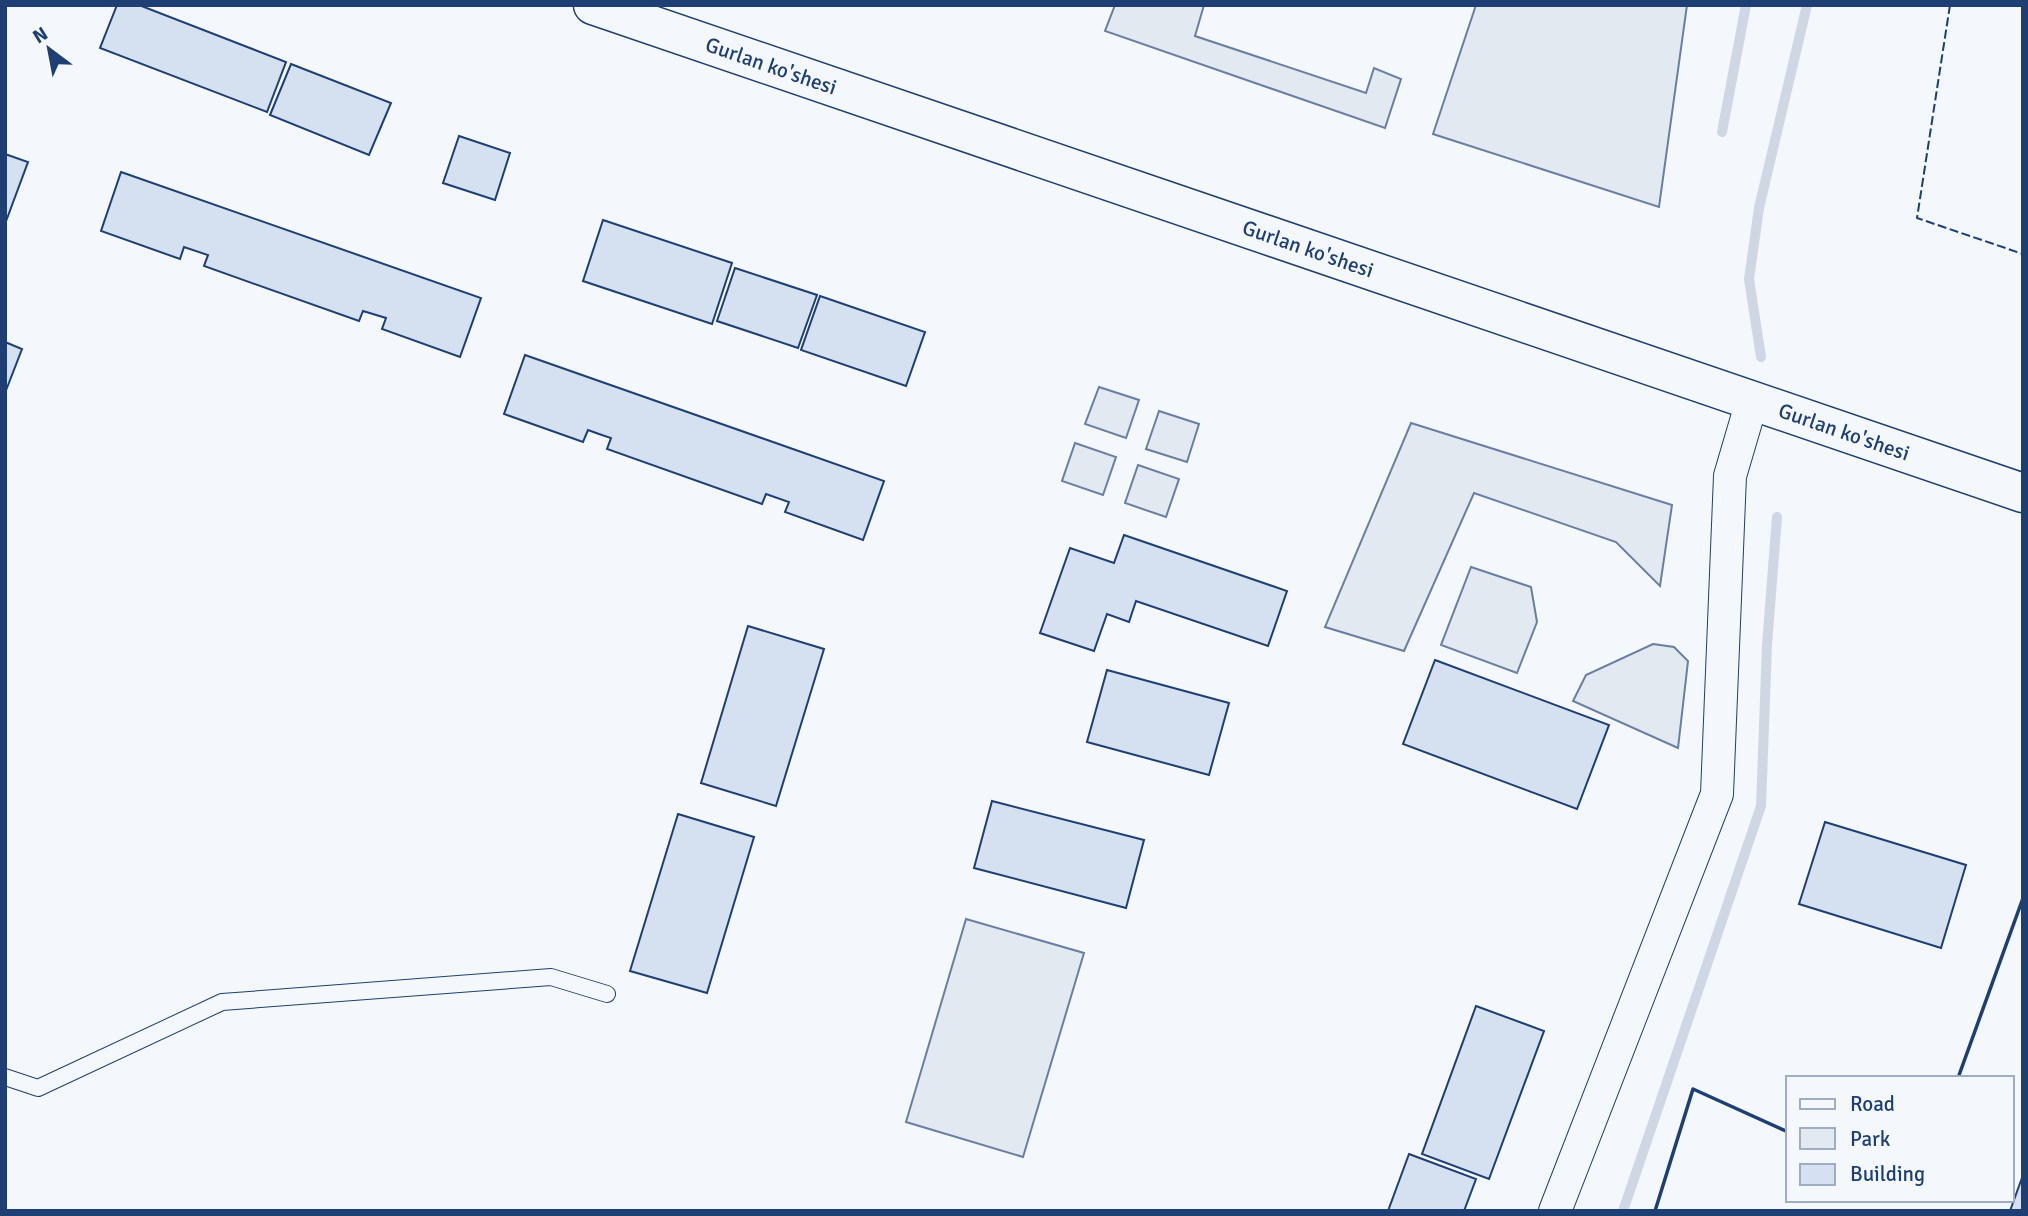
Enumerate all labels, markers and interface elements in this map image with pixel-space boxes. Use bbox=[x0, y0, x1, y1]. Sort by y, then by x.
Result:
north arrow bbox=[14, 14, 84, 84]
text: N bbox=[29, 22, 52, 49]
street label: Gurlan ko'shesi bbox=[702, 31, 840, 101]
street label: Gurlan ko'shesi bbox=[1239, 214, 1377, 284]
street label: Gurlan ko'shesi bbox=[1775, 397, 1913, 467]
legend bbox=[1786, 1076, 2014, 1202]
text: Road bbox=[1850, 1091, 1895, 1117]
text: Park bbox=[1850, 1126, 1891, 1152]
text: Building bbox=[1850, 1161, 1925, 1187]

